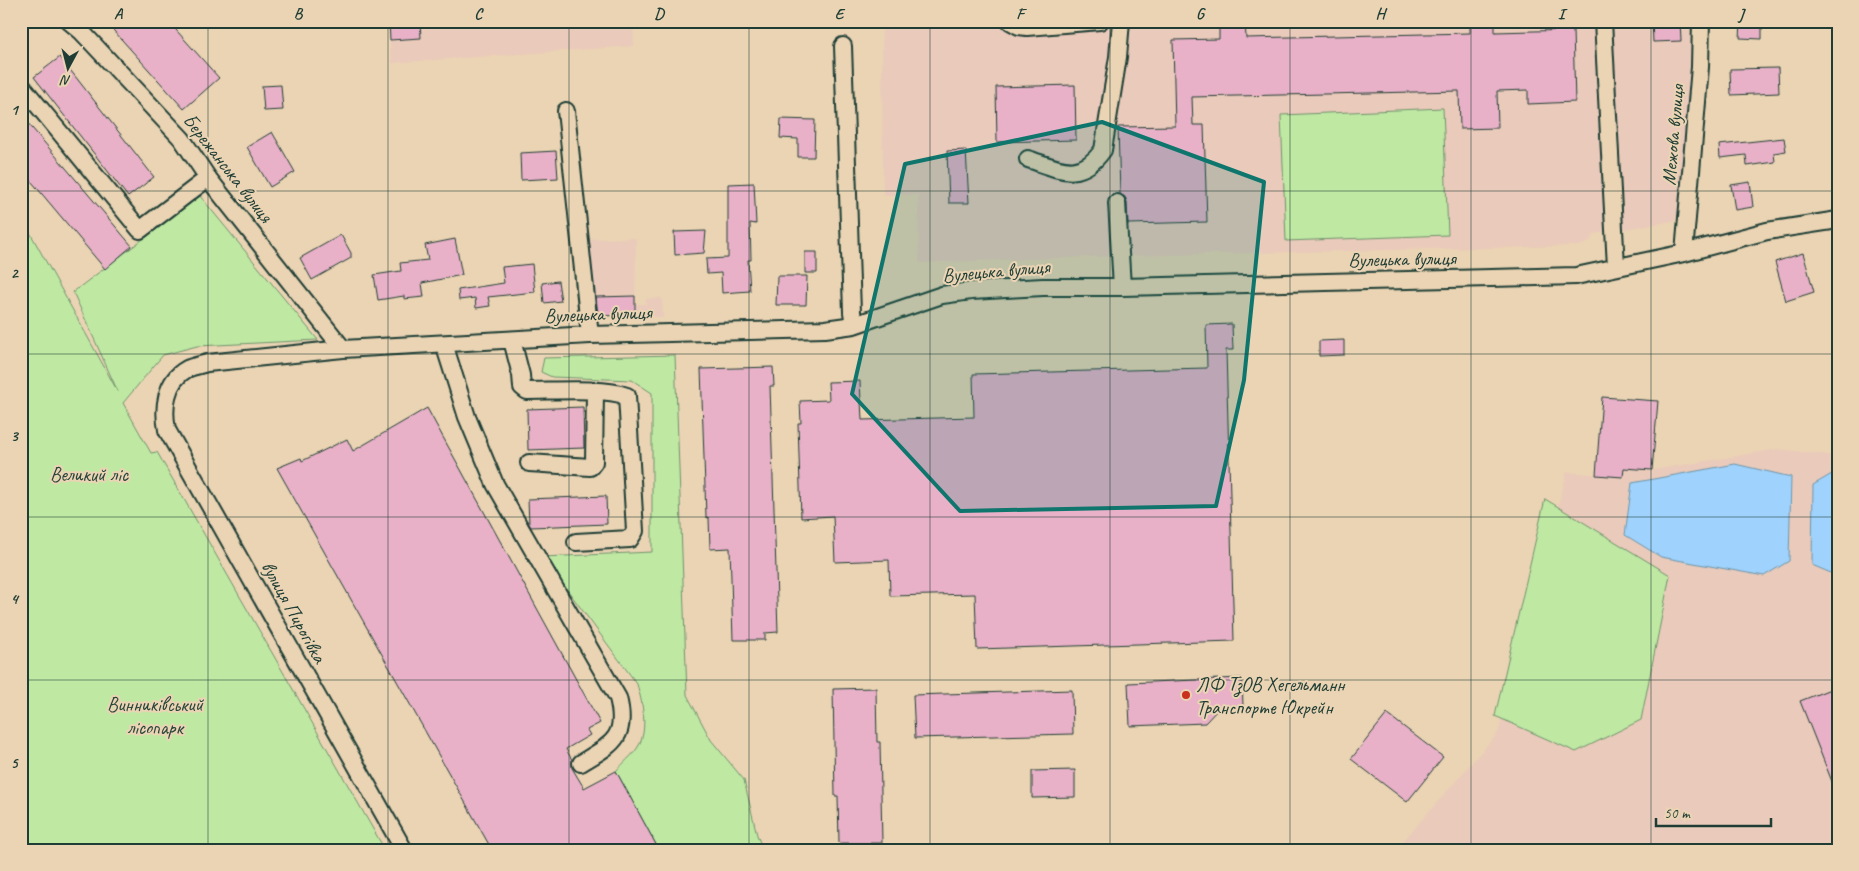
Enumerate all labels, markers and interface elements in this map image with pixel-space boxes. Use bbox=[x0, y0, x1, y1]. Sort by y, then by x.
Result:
text: A bbox=[114, 4, 124, 24]
text: B bbox=[294, 4, 304, 24]
text: C bbox=[474, 4, 484, 24]
text: D bbox=[654, 4, 665, 24]
text: E bbox=[835, 4, 846, 24]
text: F bbox=[1016, 4, 1027, 24]
text: G bbox=[1196, 4, 1206, 24]
text: H bbox=[1375, 4, 1387, 24]
text: I bbox=[1558, 4, 1568, 24]
text: J bbox=[1737, 4, 1746, 24]
north arrow bbox=[42, 42, 92, 92]
text: N bbox=[59, 71, 72, 89]
street label: Межова вулиця bbox=[1656, 82, 1690, 186]
text: 1 bbox=[10, 100, 19, 120]
street label: Бережанська вулиця bbox=[178, 108, 279, 228]
street label: Вулецька вулиця bbox=[1348, 246, 1458, 272]
street label: Вулецька вулиця bbox=[941, 254, 1053, 288]
text: 2 bbox=[10, 263, 19, 283]
street label: Вулецька вулиця bbox=[544, 300, 654, 328]
text: 3 bbox=[10, 426, 19, 446]
park label: Великий ліс bbox=[50, 462, 129, 487]
street label: вулиця Пирогівка bbox=[256, 557, 333, 668]
text: 4 bbox=[10, 589, 19, 609]
place label: ЛФ ТзОВ Хегельманн Транспорте Юкрейн bbox=[1196, 672, 1346, 720]
marker: ЛФ ТзОВ Хегельманн Транспорте Юкрейн bbox=[1180, 689, 1192, 701]
park label: Винниківський лісопарк bbox=[107, 692, 205, 740]
text: 5 bbox=[11, 753, 20, 773]
scale bar bbox=[1656, 796, 1772, 828]
text: 50 m bbox=[1664, 804, 1691, 823]

